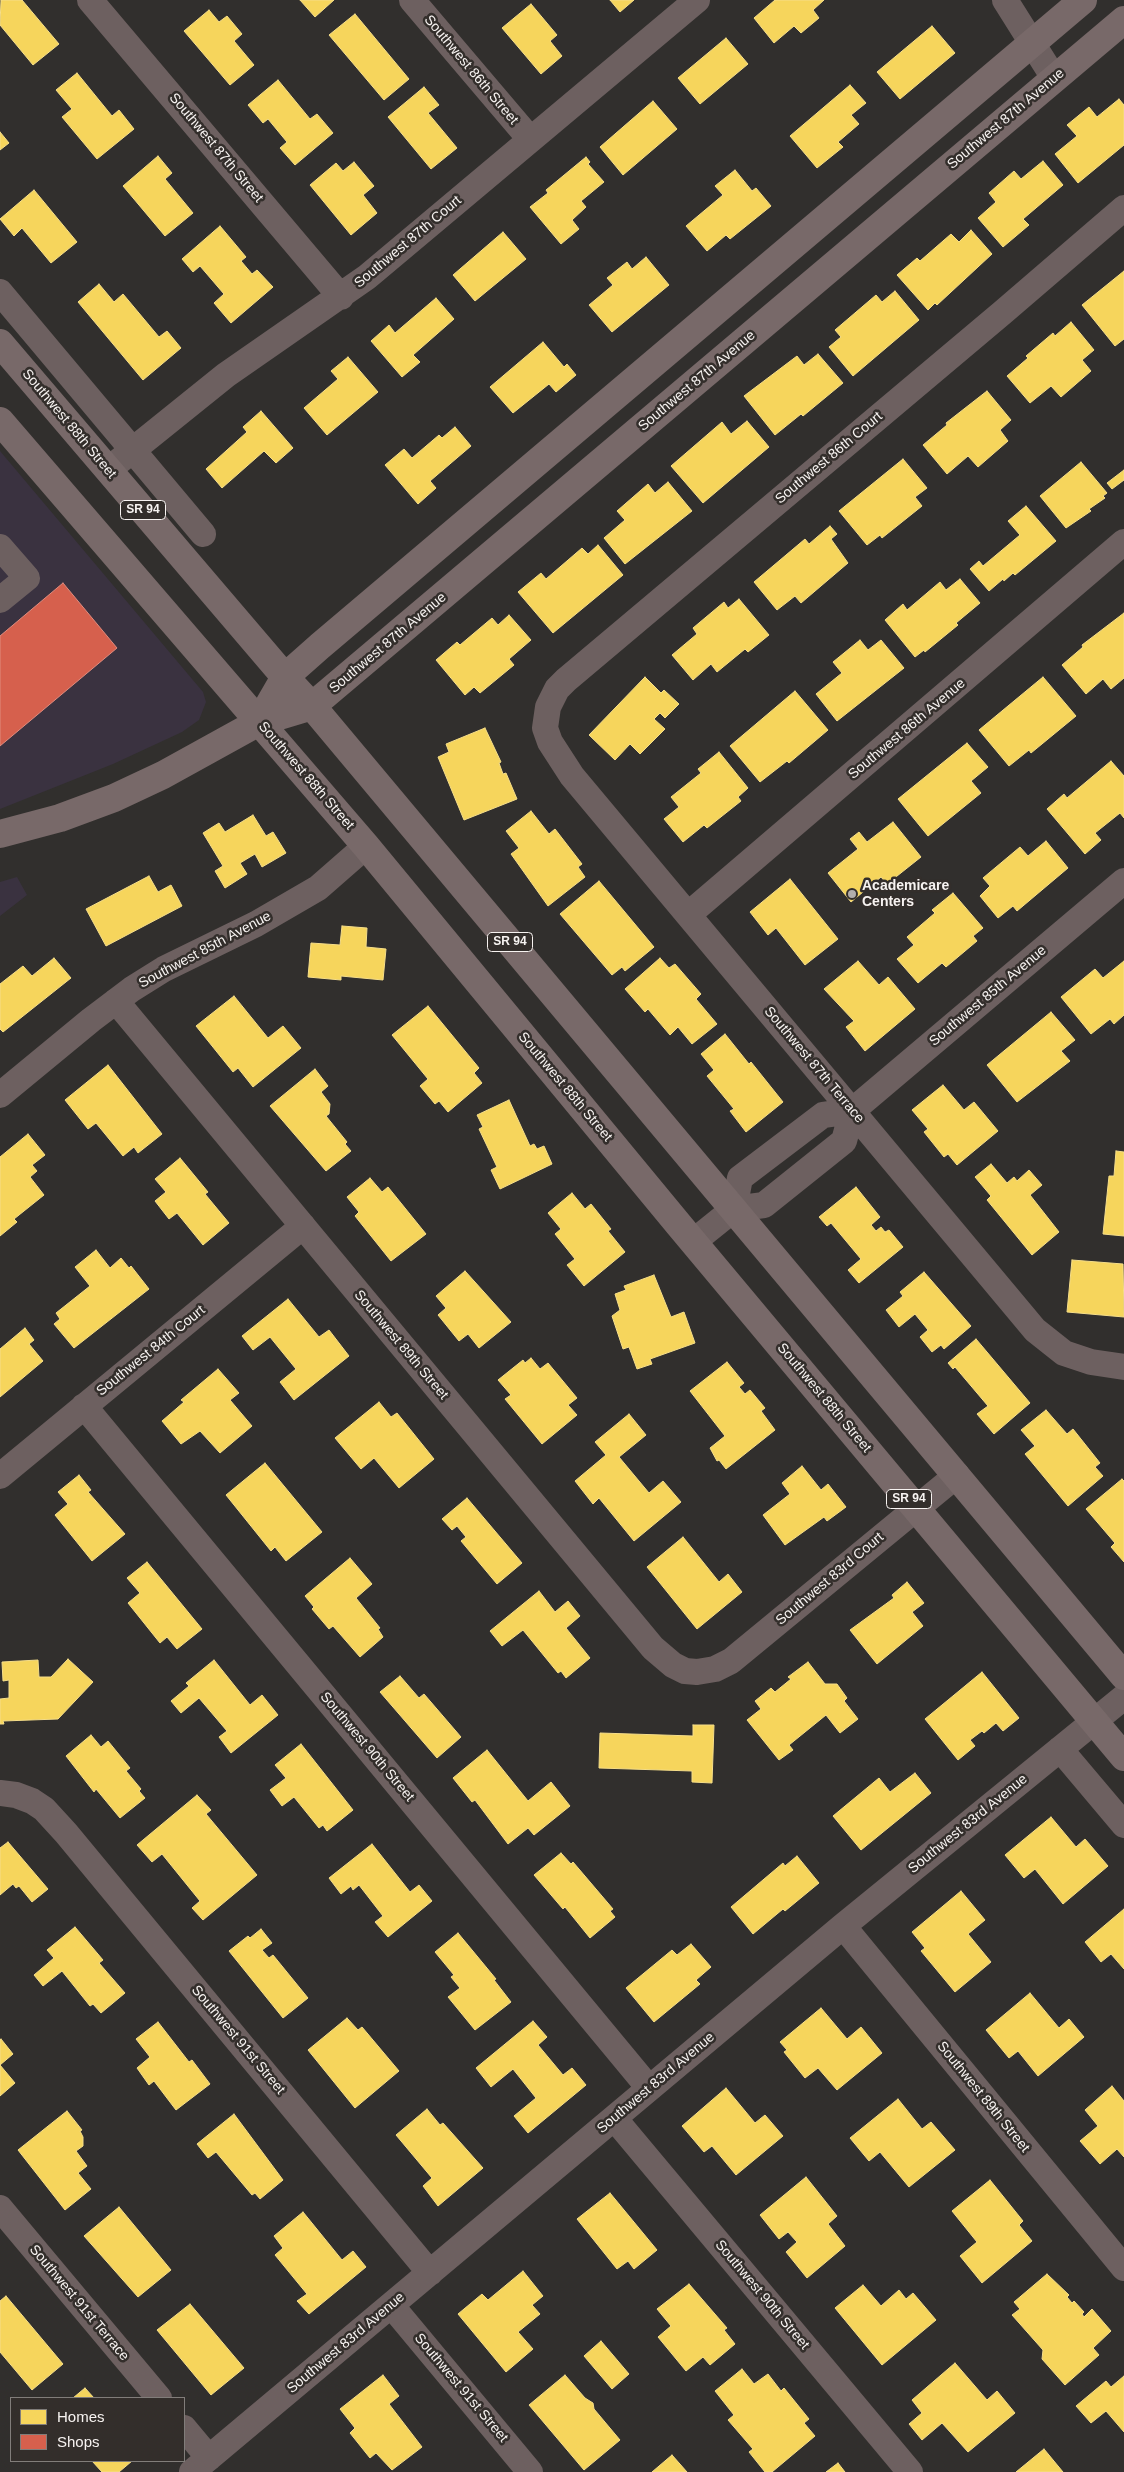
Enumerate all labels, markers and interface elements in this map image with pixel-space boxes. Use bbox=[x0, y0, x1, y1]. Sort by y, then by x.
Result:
street label: Southwest 86th Street bbox=[420, 12, 522, 128]
street label: Southwest 87th Avenue bbox=[944, 65, 1068, 173]
street label: Southwest 87th Street bbox=[165, 90, 267, 206]
street label: Southwest 87th Court bbox=[351, 192, 465, 292]
street label: Southwest 87th Avenue bbox=[635, 327, 759, 435]
street label: Southwest 88th Street bbox=[18, 366, 120, 482]
street label: Southwest 86th Court bbox=[772, 408, 886, 508]
road number: SR 94 bbox=[120, 500, 166, 520]
street label: Southwest 87th Avenue bbox=[326, 589, 450, 697]
street label: Southwest 86th Avenue bbox=[845, 675, 969, 783]
street label: Southwest 88th Street bbox=[254, 719, 358, 833]
place label: Academicare Centers bbox=[862, 878, 949, 910]
marker: Academicare Centers bbox=[846, 888, 858, 900]
street label: Southwest 85th Avenue bbox=[136, 908, 274, 992]
road number: SR 94 bbox=[488, 932, 532, 952]
street label: Southwest 85th Avenue bbox=[926, 942, 1050, 1050]
street label: Southwest 87th Terrace bbox=[760, 1003, 868, 1127]
street label: Southwest 88th Street bbox=[514, 1029, 616, 1145]
street label: Southwest 89th Street bbox=[350, 1287, 452, 1403]
street label: Southwest 84th Court bbox=[93, 1302, 209, 1400]
street label: Southwest 88th Street bbox=[773, 1340, 875, 1456]
road number: SR 94 bbox=[886, 1490, 932, 1508]
street label: Southwest 83rd Court bbox=[773, 1529, 887, 1629]
street label: Southwest 90th Street bbox=[316, 1689, 418, 1805]
street label: Southwest 83rd Avenue bbox=[905, 1771, 1031, 1877]
street label: Southwest 91st Street bbox=[188, 1982, 288, 2098]
street label: Southwest 83rd Avenue bbox=[594, 2029, 718, 2137]
street label: Southwest 89th Street bbox=[933, 2038, 1033, 2156]
street label: Southwest 90th Street bbox=[711, 2237, 813, 2353]
street label: Southwest 91st Terrace bbox=[26, 2242, 132, 2364]
street label: Southwest 83rd Avenue bbox=[284, 2289, 408, 2397]
street label: Southwest 91st Street bbox=[411, 2330, 511, 2446]
legend bbox=[10, 2397, 185, 2462]
text: Homes bbox=[57, 2408, 105, 2425]
text: Shops bbox=[57, 2433, 100, 2450]

